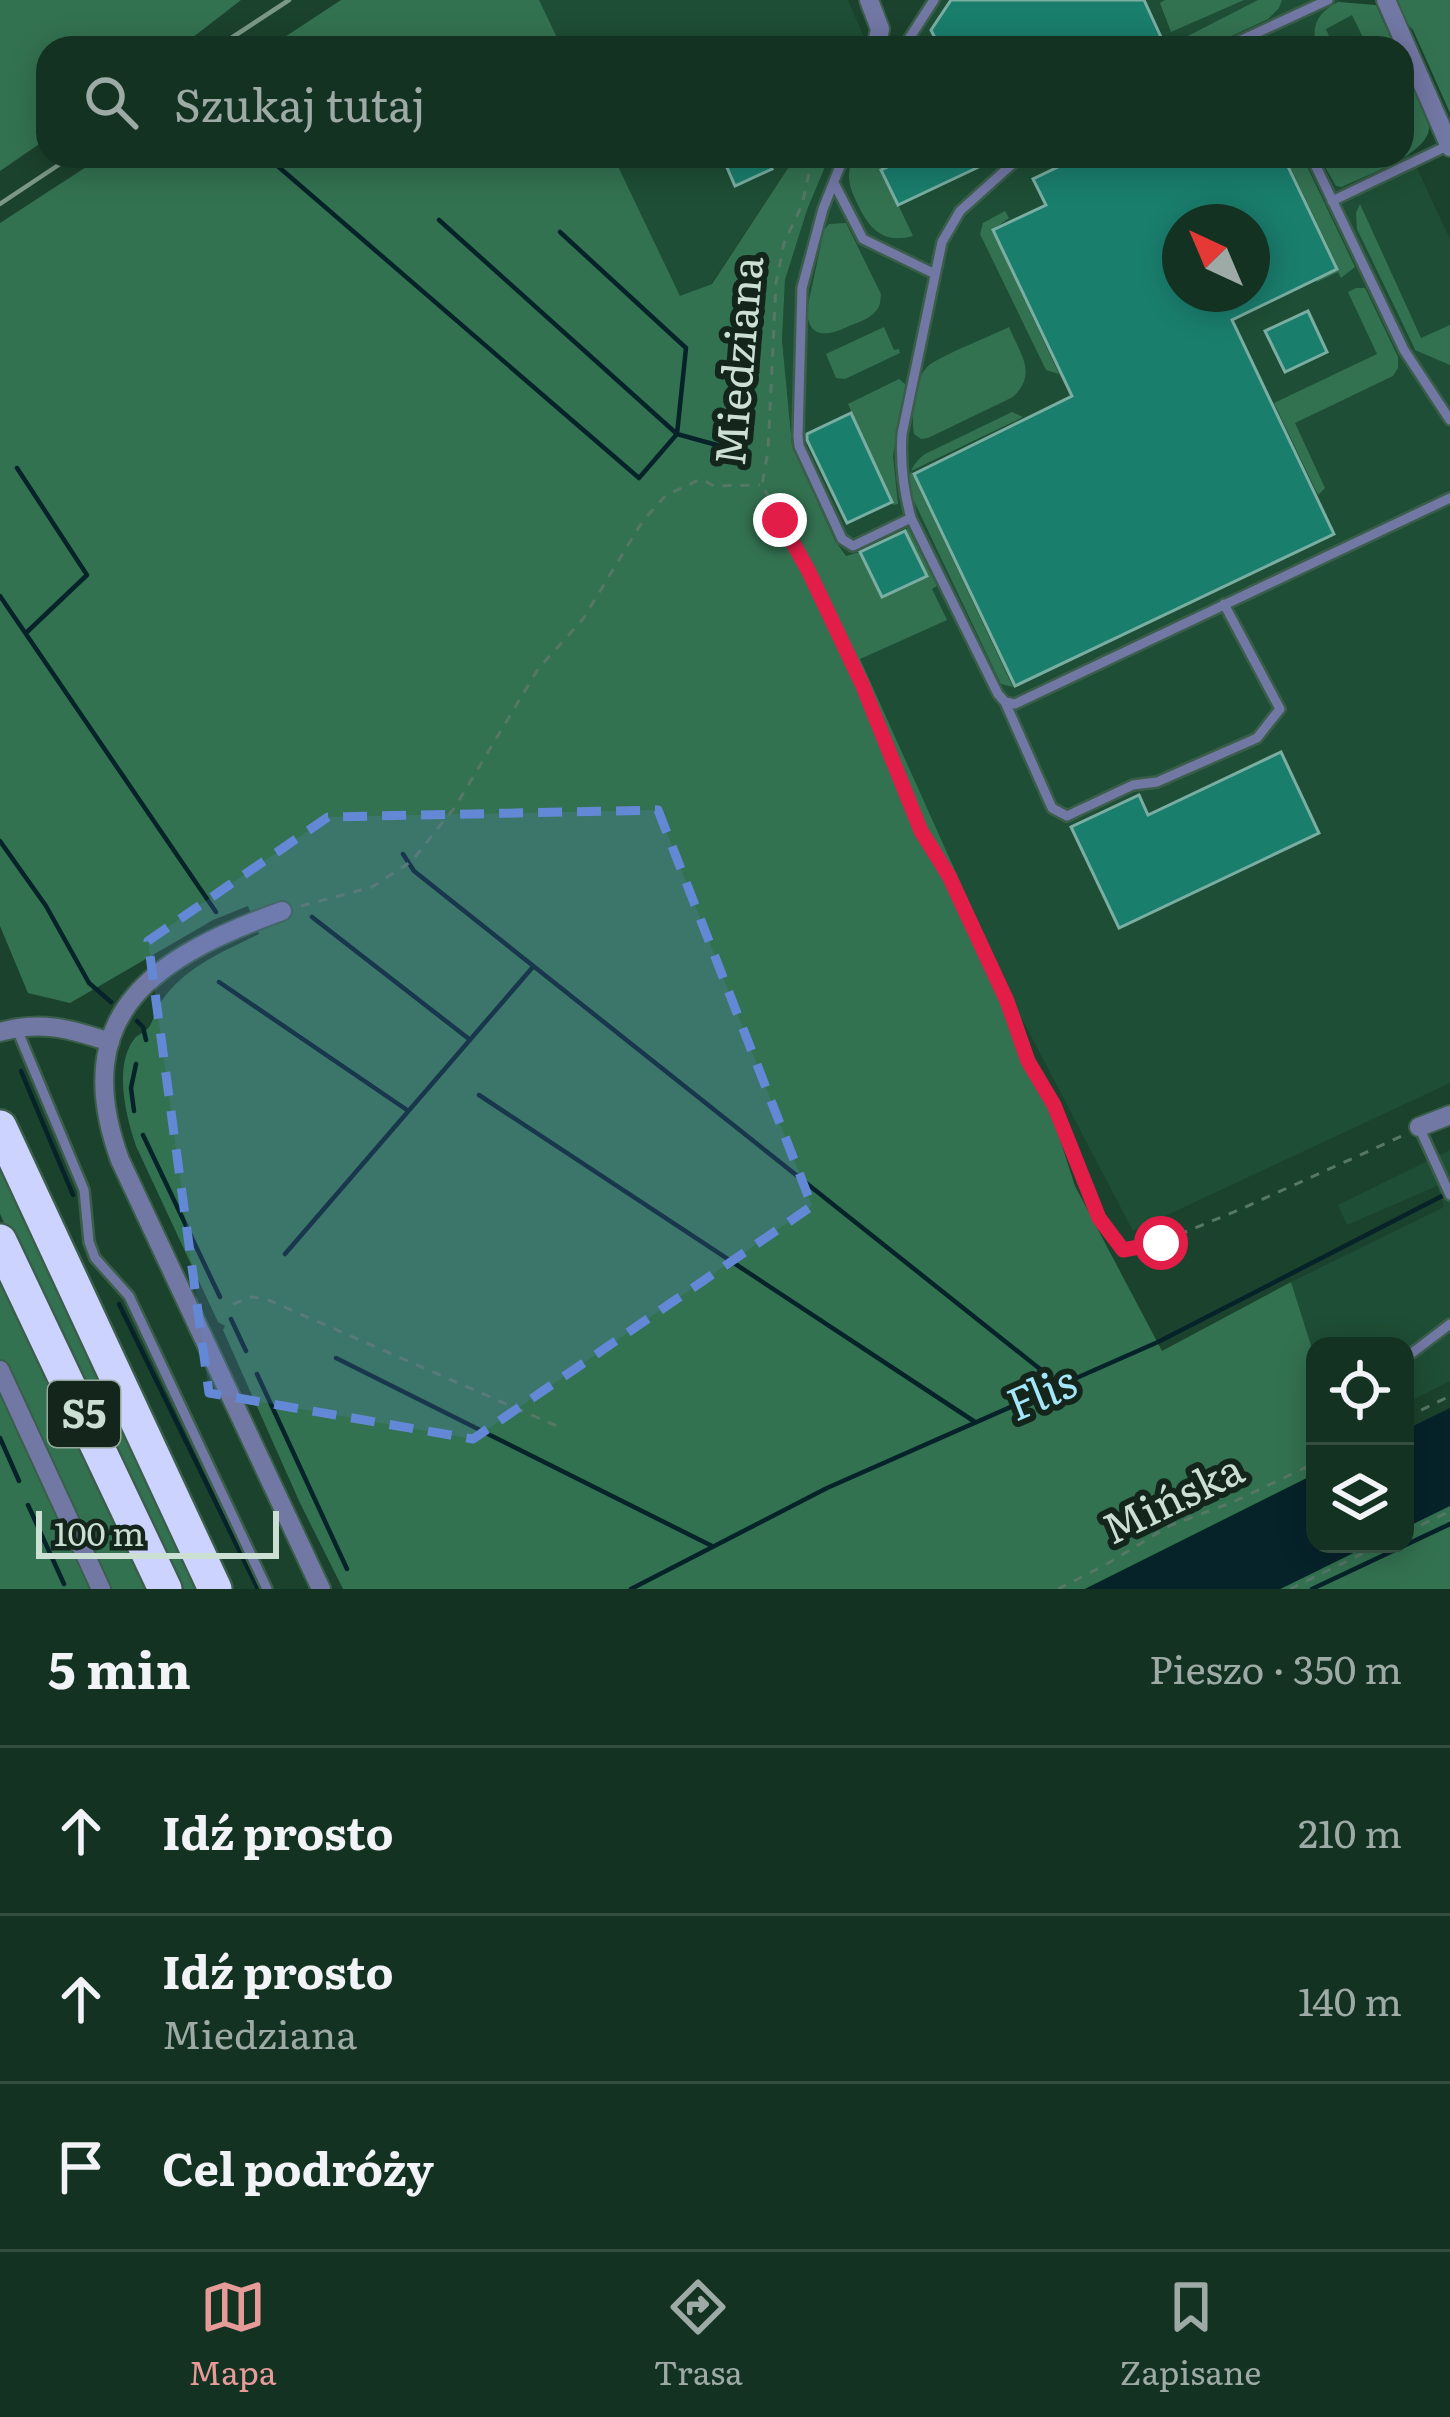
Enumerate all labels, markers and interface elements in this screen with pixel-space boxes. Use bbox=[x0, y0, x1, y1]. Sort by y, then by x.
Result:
search box bbox=[36, 36, 1414, 168]
icon: search bbox=[78, 69, 144, 135]
text: Szukaj tutaj bbox=[174, 69, 425, 136]
north arrow bbox=[1162, 204, 1270, 312]
street label: Miedziana bbox=[696, 253, 776, 468]
route end bbox=[753, 493, 807, 547]
route start bbox=[1134, 1216, 1188, 1270]
map controls bbox=[1306, 1337, 1414, 1553]
button: locate bbox=[1306, 1337, 1414, 1445]
water label: Flis bbox=[994, 1345, 1087, 1435]
road number: S5 bbox=[48, 1381, 120, 1447]
street label: Mińska bbox=[1091, 1435, 1253, 1557]
button: layers bbox=[1306, 1445, 1414, 1553]
scale bar bbox=[36, 1505, 279, 1558]
text: 100 m bbox=[54, 1507, 144, 1556]
text: 5 min bbox=[48, 1629, 191, 1705]
text: Pieszo · 350 m bbox=[1149, 1638, 1402, 1696]
text: Idź prosto bbox=[162, 1797, 394, 1864]
icon: ahead bbox=[48, 1798, 114, 1864]
text: 210 m bbox=[1298, 1802, 1402, 1860]
text: Idź prosto bbox=[162, 1936, 394, 2003]
icon: ahead bbox=[48, 1966, 114, 2032]
text: 140 m bbox=[1298, 1970, 1402, 2028]
text: Miedziana bbox=[162, 2003, 357, 2061]
text: Cel podróży bbox=[162, 2133, 434, 2200]
icon: arrive bbox=[48, 2134, 114, 2200]
tab: Mapa bbox=[189, 2274, 277, 2395]
tab: Trasa bbox=[654, 2274, 743, 2395]
tab: Zapisane bbox=[1120, 2274, 1262, 2395]

